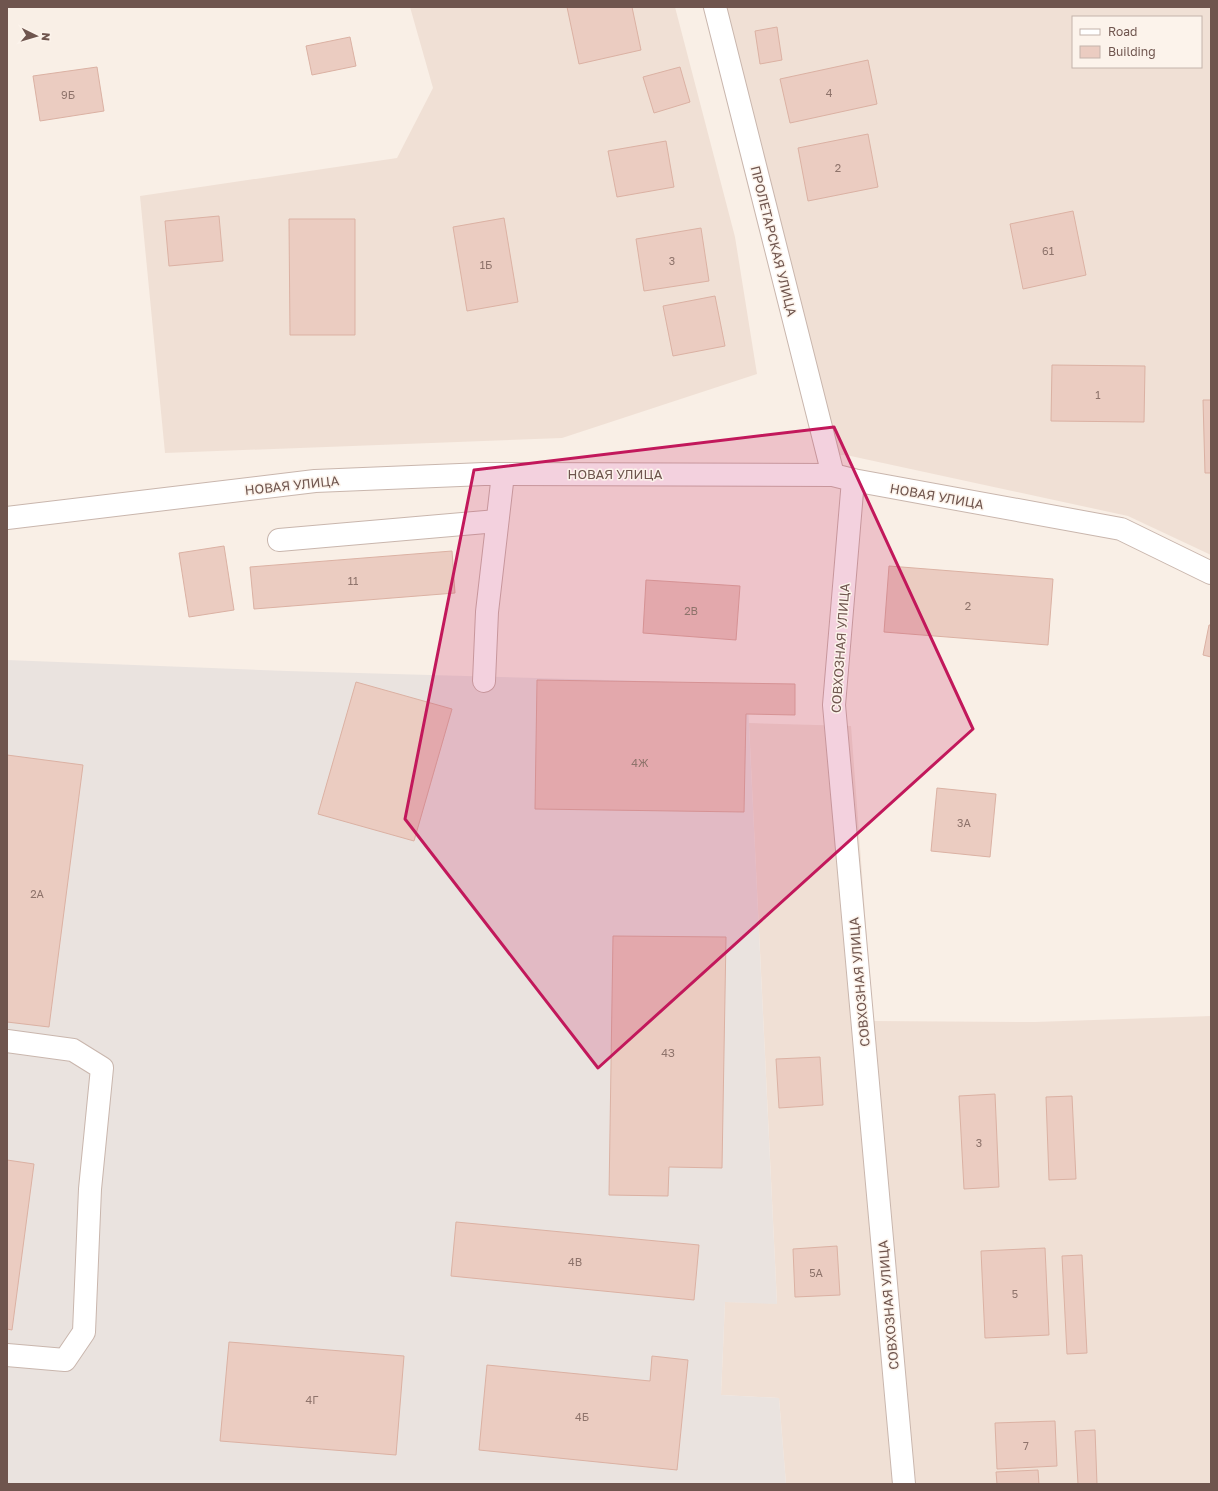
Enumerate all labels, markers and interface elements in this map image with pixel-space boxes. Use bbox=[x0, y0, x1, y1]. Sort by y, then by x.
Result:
north arrow bbox=[16, 16, 56, 56]
legend bbox=[1072, 16, 1202, 68]
text: Road bbox=[1108, 24, 1137, 39]
text: N bbox=[40, 32, 53, 42]
text: Building bbox=[1108, 44, 1156, 59]
house number: 4 bbox=[826, 86, 833, 99]
house number: 9Б bbox=[61, 88, 75, 101]
house number: 2 bbox=[835, 161, 841, 174]
street label: ПРОЛЕТАРСКАЯ УЛИЦА bbox=[748, 164, 801, 318]
house number: 61 bbox=[1042, 244, 1054, 257]
house number: 3 bbox=[669, 254, 675, 267]
house number: 1Б bbox=[480, 258, 492, 271]
house number: 1 bbox=[1095, 388, 1101, 401]
street label: НОВАЯ УЛИЦА bbox=[568, 466, 663, 482]
street label: НОВАЯ УЛИЦА bbox=[244, 472, 340, 498]
street label: НОВАЯ УЛИЦА bbox=[889, 480, 985, 512]
house number: 11 bbox=[348, 574, 358, 587]
street label: СОВХОЗНАЯ УЛИЦА bbox=[827, 582, 853, 713]
house number: 2 bbox=[965, 599, 971, 612]
house number: 2В bbox=[684, 604, 698, 617]
house number: 4Ж bbox=[631, 756, 649, 769]
house number: 3А bbox=[957, 816, 972, 829]
house number: 2А bbox=[30, 887, 45, 900]
street label: СОВХОЗНАЯ УЛИЦА bbox=[845, 916, 873, 1047]
house number: 4З bbox=[661, 1046, 675, 1059]
house number: 3 bbox=[976, 1136, 982, 1149]
street label: СОВХОЗНАЯ УЛИЦА bbox=[874, 1239, 902, 1370]
house number: 4В bbox=[568, 1255, 582, 1268]
house number: 5А bbox=[809, 1266, 824, 1279]
house number: 5 bbox=[1012, 1287, 1018, 1300]
house number: 4Г bbox=[306, 1393, 318, 1406]
house number: 4Б bbox=[575, 1410, 589, 1423]
house number: 7 bbox=[1023, 1439, 1029, 1452]

